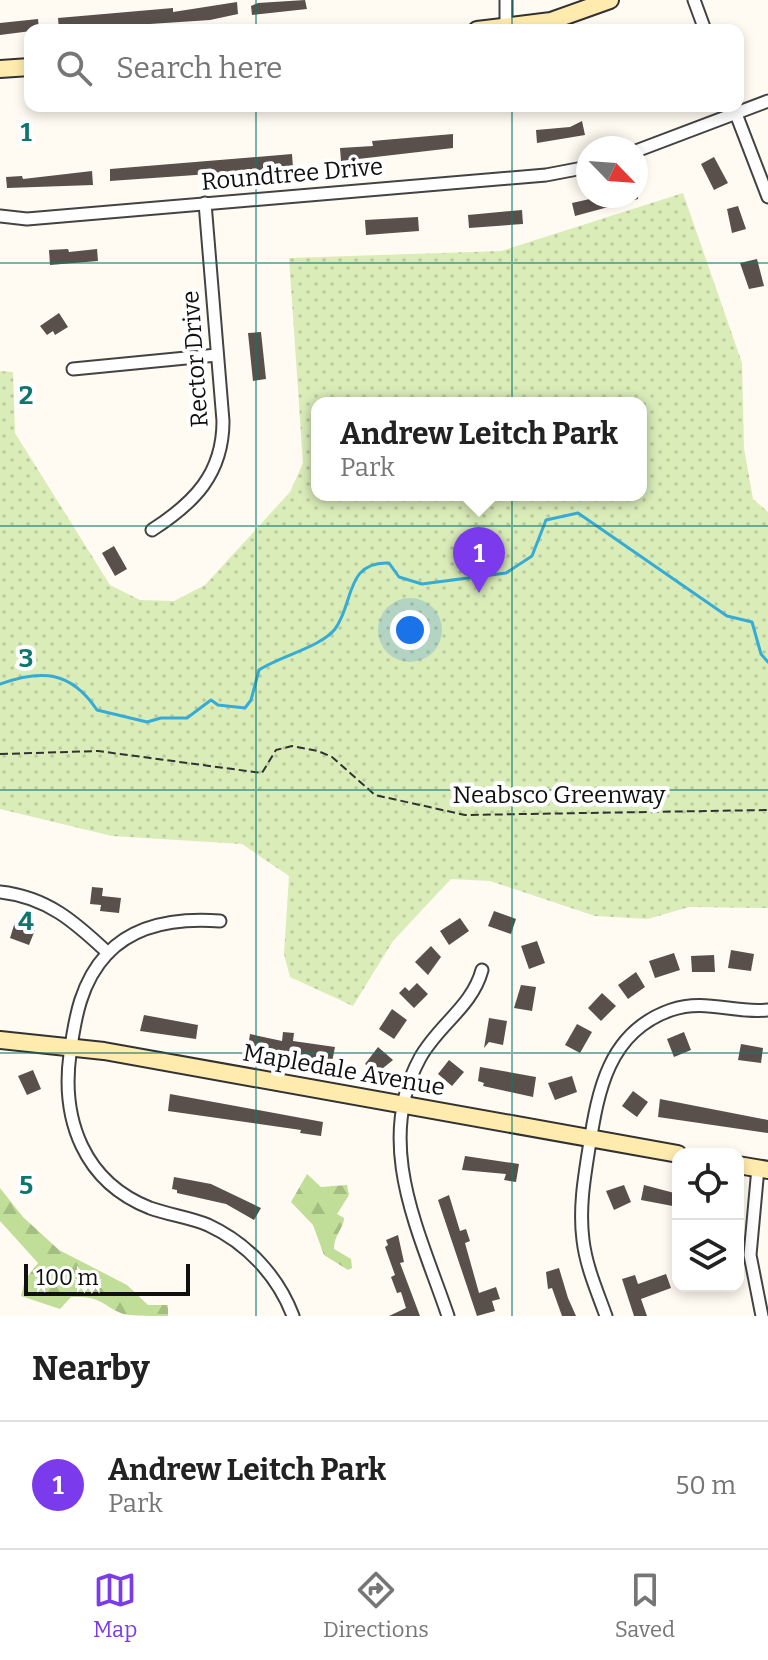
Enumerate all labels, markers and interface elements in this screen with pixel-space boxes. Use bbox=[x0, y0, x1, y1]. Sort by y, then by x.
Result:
search box bbox=[24, 24, 744, 112]
icon: search bbox=[52, 46, 96, 90]
text: Search here bbox=[116, 50, 283, 86]
text: 1 bbox=[20, 117, 32, 148]
north arrow bbox=[576, 136, 648, 208]
street label: Roundtree Drive bbox=[200, 152, 384, 196]
street label: Rector Drive bbox=[176, 290, 214, 428]
text: 2 bbox=[19, 380, 33, 411]
popup bbox=[311, 397, 647, 501]
text: Andrew Leitch Park bbox=[340, 416, 618, 452]
text: Park bbox=[340, 452, 395, 483]
pin: 1 bbox=[453, 527, 505, 593]
your location bbox=[390, 610, 430, 650]
text: 3 bbox=[19, 643, 33, 674]
street label: Neabsco Greenway bbox=[452, 781, 666, 809]
text: 4 bbox=[18, 906, 34, 937]
street label: Mapledale Avenue bbox=[241, 1038, 447, 1102]
map controls bbox=[672, 1148, 744, 1292]
button: locate bbox=[672, 1148, 744, 1220]
text: 5 bbox=[19, 1170, 33, 1201]
button: layers bbox=[672, 1220, 744, 1292]
scale bar bbox=[24, 1260, 190, 1296]
text: 100 m bbox=[36, 1264, 99, 1291]
text: Nearby bbox=[32, 1348, 150, 1389]
text: Andrew Leitch Park bbox=[108, 1452, 386, 1488]
text: 1 bbox=[52, 1470, 64, 1501]
text: 50 m bbox=[675, 1470, 736, 1501]
text: Park bbox=[108, 1488, 163, 1519]
tab: Map bbox=[93, 1568, 137, 1643]
tab: Directions bbox=[323, 1568, 429, 1643]
tab: Saved bbox=[615, 1568, 675, 1643]

